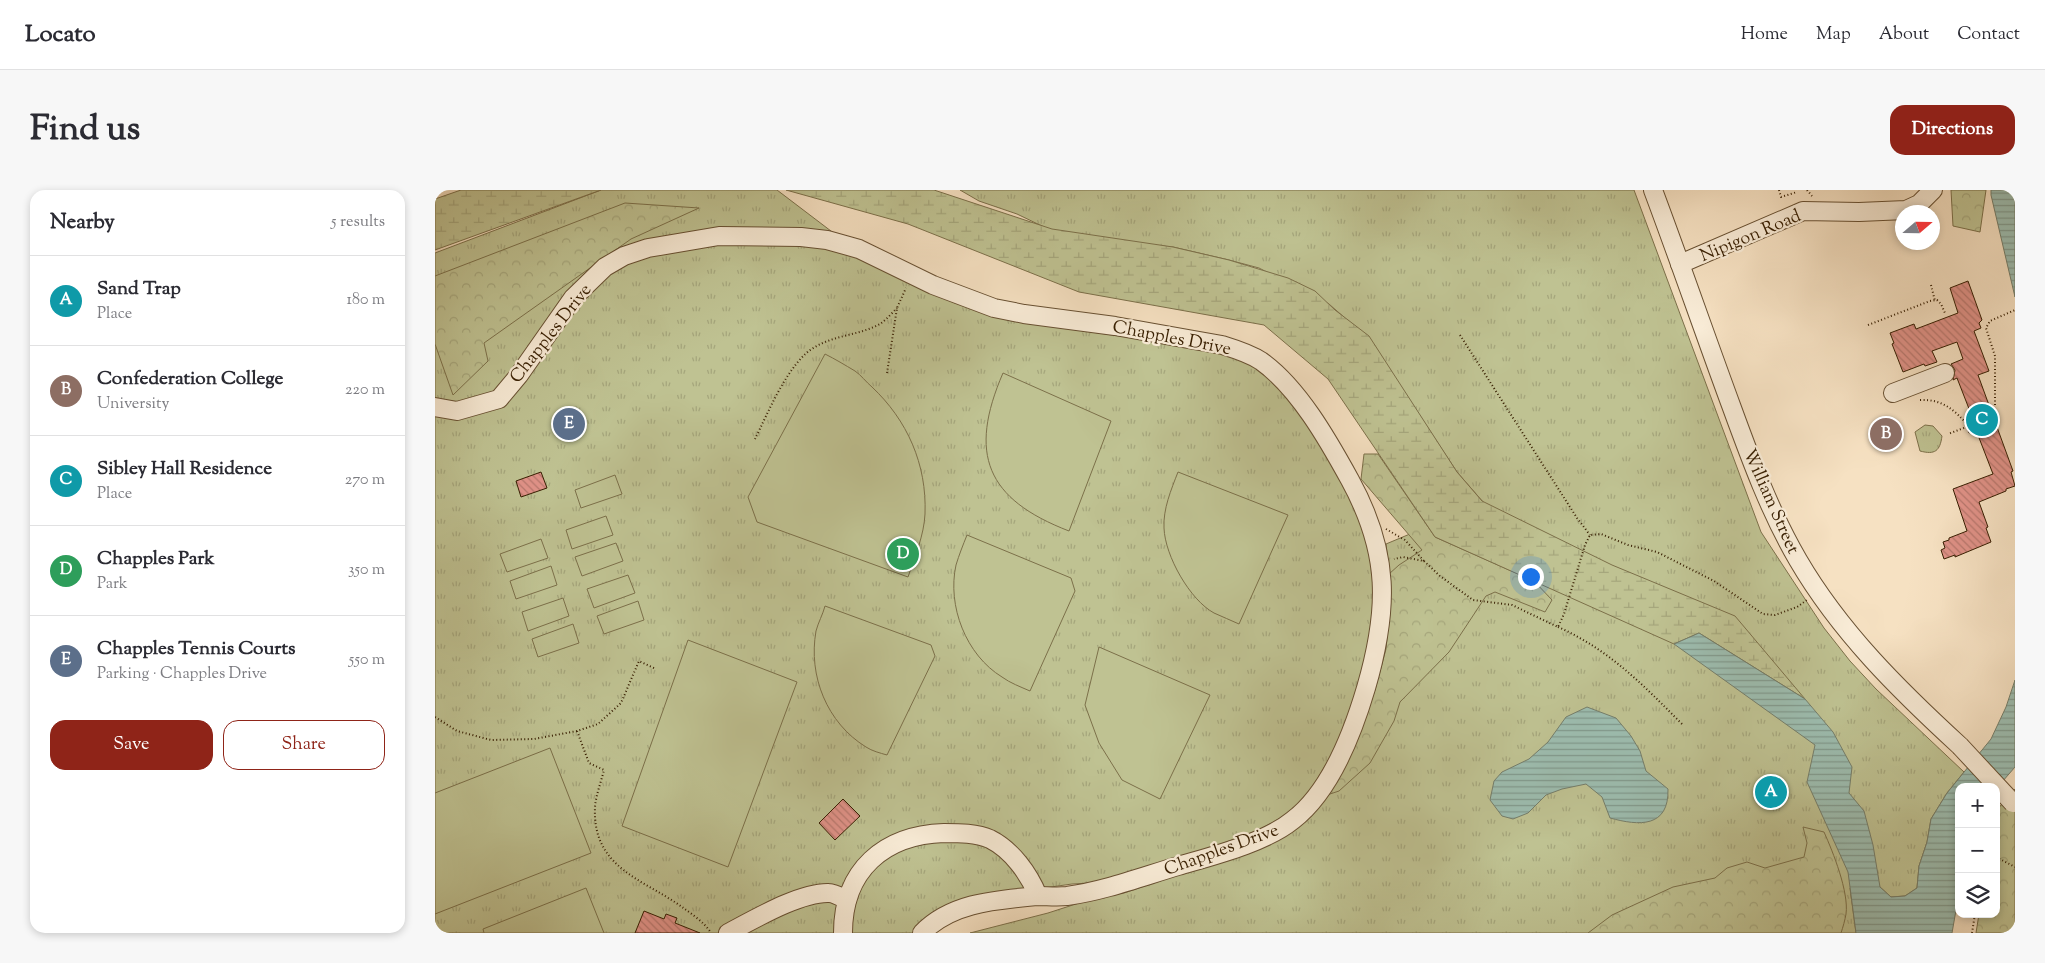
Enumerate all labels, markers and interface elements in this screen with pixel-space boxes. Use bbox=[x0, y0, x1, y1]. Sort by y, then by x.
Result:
text: Locato bbox=[25, 18, 96, 52]
text: Home bbox=[1741, 22, 1788, 48]
text: Map bbox=[1816, 22, 1851, 48]
text: About bbox=[1879, 22, 1929, 48]
text: Contact bbox=[1957, 22, 2020, 48]
text: Find us bbox=[30, 105, 140, 156]
button: Directions bbox=[1890, 105, 2015, 155]
street label: Nipigon Road bbox=[1696, 204, 1805, 270]
north arrow bbox=[1895, 205, 1940, 250]
text: Nearby bbox=[50, 208, 115, 238]
text: 5 results bbox=[331, 211, 385, 234]
text: Sand Trap bbox=[97, 276, 181, 303]
street label: Chapples Drive bbox=[504, 279, 599, 390]
text: A bbox=[60, 289, 73, 312]
text: 180 m bbox=[346, 289, 385, 312]
text: Place bbox=[97, 303, 132, 326]
street label: Chapples Drive bbox=[1110, 315, 1233, 363]
text: Confederation College bbox=[97, 366, 283, 393]
text: B bbox=[61, 379, 71, 402]
text: 220 m bbox=[345, 379, 385, 402]
text: University bbox=[97, 393, 170, 416]
pin: C bbox=[1966, 401, 1998, 439]
pin: E bbox=[553, 405, 585, 443]
pin: B bbox=[1870, 415, 1902, 453]
street label: William Street bbox=[1735, 445, 1805, 559]
text: Sibley Hall Residence bbox=[97, 456, 272, 483]
text: C bbox=[60, 469, 72, 492]
text: 270 m bbox=[345, 469, 385, 492]
text: Place bbox=[97, 483, 132, 506]
pin: D bbox=[887, 535, 919, 573]
text: Chapples Park bbox=[97, 546, 215, 573]
text: D bbox=[60, 559, 72, 582]
text: 350 m bbox=[348, 559, 385, 582]
your location bbox=[1518, 564, 1544, 590]
text: Park bbox=[97, 573, 128, 596]
text: Chapples Tennis Courts bbox=[97, 636, 295, 663]
text: E bbox=[61, 649, 71, 672]
text: 550 m bbox=[349, 649, 385, 672]
text: Parking · Chapples Drive bbox=[97, 663, 267, 686]
button: Save bbox=[50, 720, 213, 770]
button: Share bbox=[223, 720, 385, 770]
pin: A bbox=[1755, 773, 1787, 811]
map controls bbox=[1955, 783, 2000, 918]
button: + bbox=[1955, 783, 2000, 828]
street label: Chapples Drive bbox=[1161, 818, 1283, 884]
button: − bbox=[1955, 828, 2000, 873]
button: layers bbox=[1955, 873, 2000, 918]

